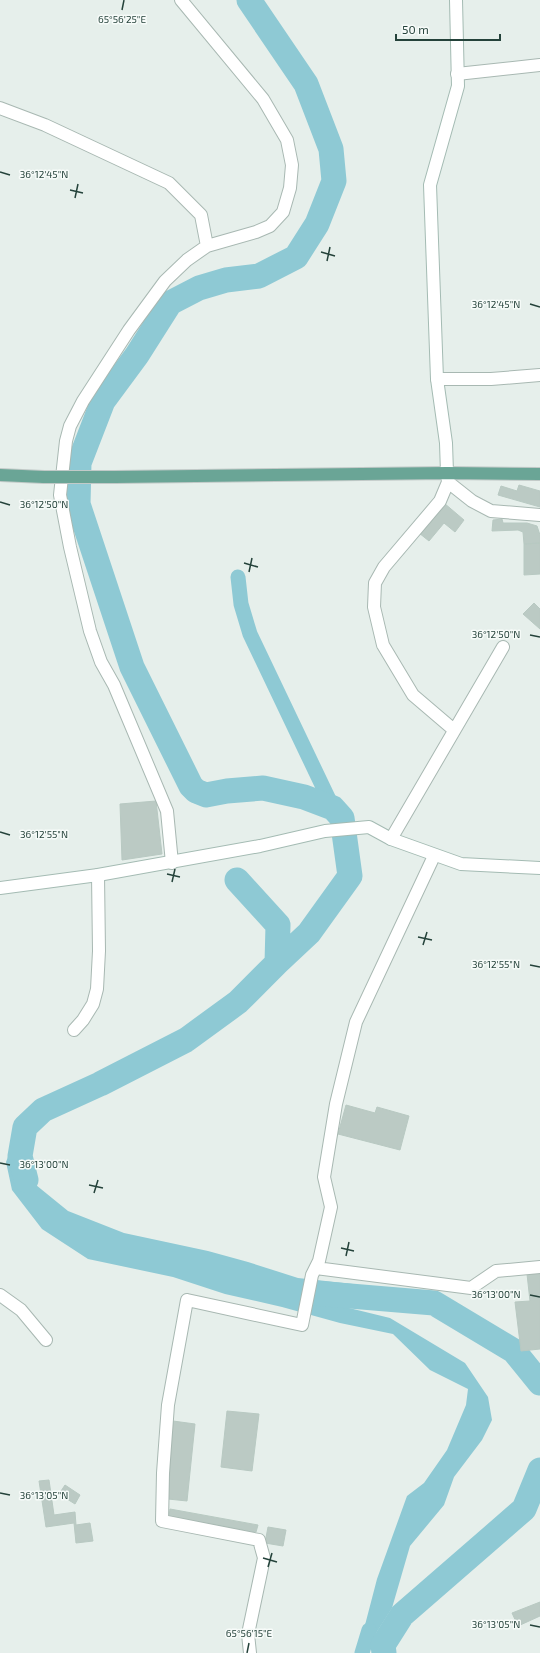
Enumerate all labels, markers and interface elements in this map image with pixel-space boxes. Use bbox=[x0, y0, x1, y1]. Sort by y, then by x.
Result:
text: 65°56'25"E bbox=[98, 13, 146, 25]
scale bar bbox=[396, 16, 500, 42]
text: 50 m bbox=[402, 22, 429, 36]
text: 36°12'45"N bbox=[20, 168, 68, 180]
text: 36°12'45"N bbox=[472, 298, 520, 310]
text: 36°12'50"N bbox=[20, 498, 68, 510]
text: 36°12'50"N bbox=[472, 628, 520, 640]
text: 36°12'55"N bbox=[20, 828, 68, 840]
text: 36°12'55"N bbox=[472, 958, 520, 970]
text: 36°13'00"N bbox=[19, 1158, 69, 1170]
text: 36°13'00"N bbox=[471, 1288, 521, 1300]
text: 36°13'05"N bbox=[20, 1489, 68, 1501]
text: 36°13'05"N bbox=[472, 1618, 520, 1630]
text: 65°56'15"E bbox=[226, 1627, 273, 1639]

